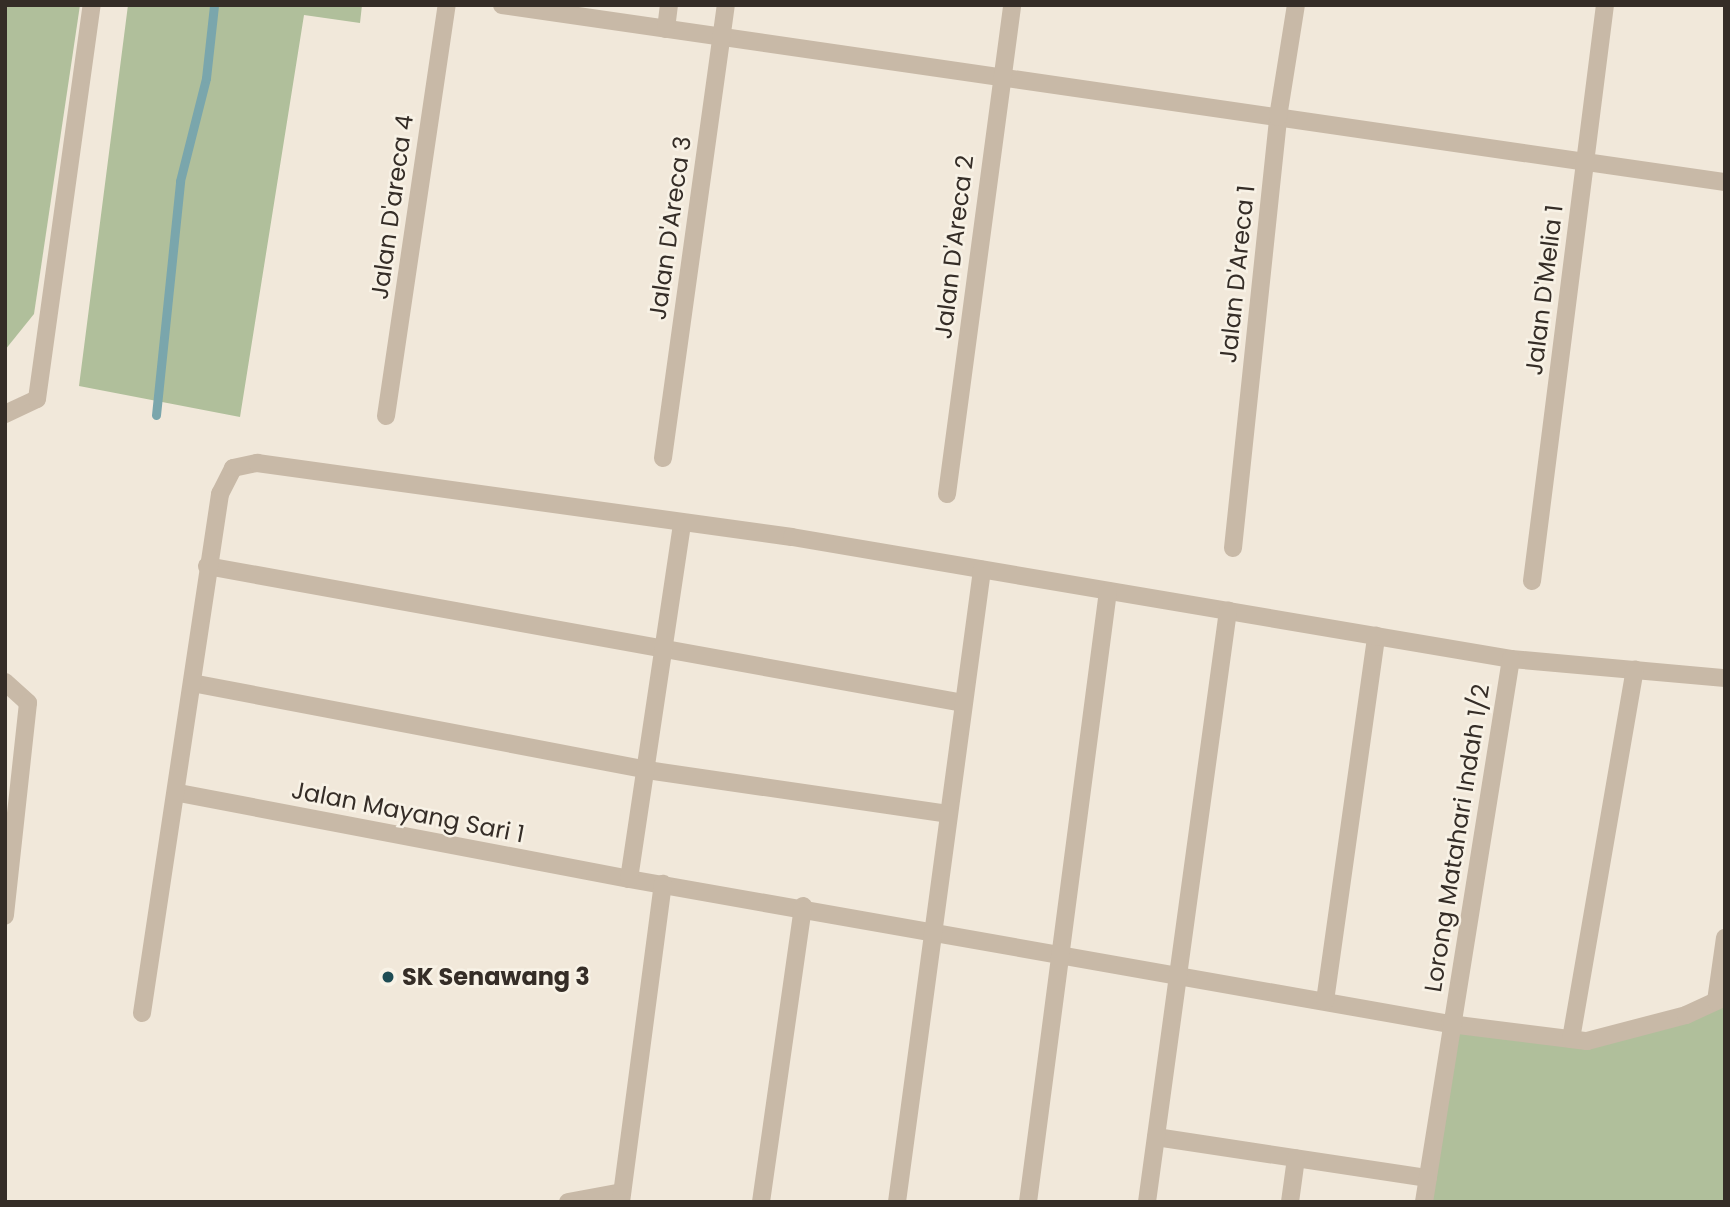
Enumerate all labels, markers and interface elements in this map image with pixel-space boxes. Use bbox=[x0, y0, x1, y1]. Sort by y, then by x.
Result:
street label: Jalan D'areca 4 bbox=[365, 113, 419, 301]
street label: Jalan D'Areca 3 bbox=[643, 134, 697, 322]
street label: Jalan D'Areca 2 bbox=[928, 154, 980, 340]
street label: Jalan D'Areca 1 bbox=[1213, 184, 1261, 364]
street label: Jalan D'Melia 1 bbox=[1519, 203, 1569, 377]
street label: Lorong Matahari Indah 1/2 bbox=[1418, 682, 1496, 994]
street label: Jalan Mayang Sari 1 bbox=[289, 775, 527, 849]
place label: SK Senawang 3 bbox=[402, 963, 590, 991]
marker: SK Senawang 3 bbox=[380, 969, 396, 985]

